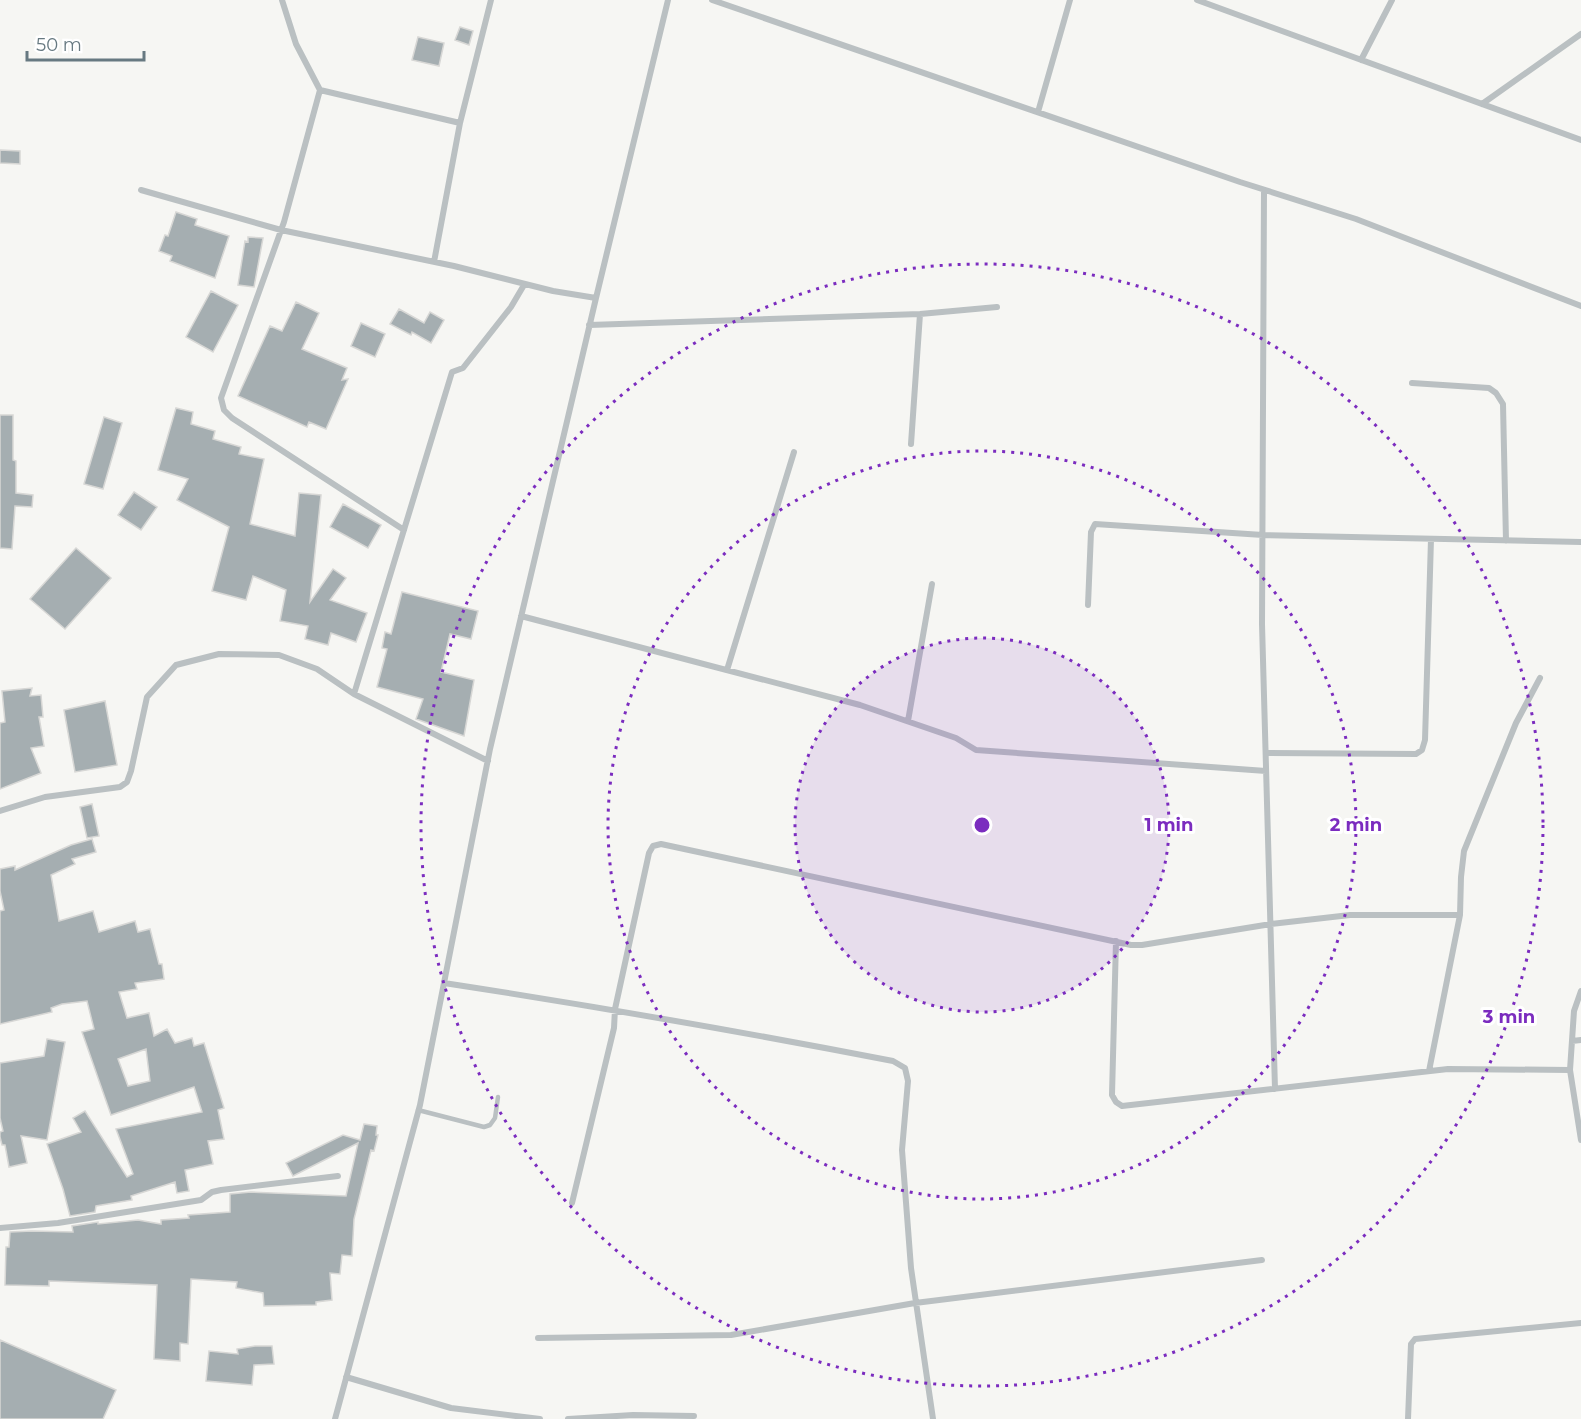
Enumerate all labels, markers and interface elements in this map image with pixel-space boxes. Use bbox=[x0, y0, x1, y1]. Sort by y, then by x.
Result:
scale bar bbox=[27, 24, 144, 62]
text: 50 m bbox=[36, 34, 82, 56]
text: 1 min bbox=[1145, 814, 1193, 836]
text: 2 min bbox=[1330, 814, 1382, 836]
centre of rings bbox=[972, 815, 992, 835]
text: 3 min bbox=[1482, 1006, 1535, 1028]

